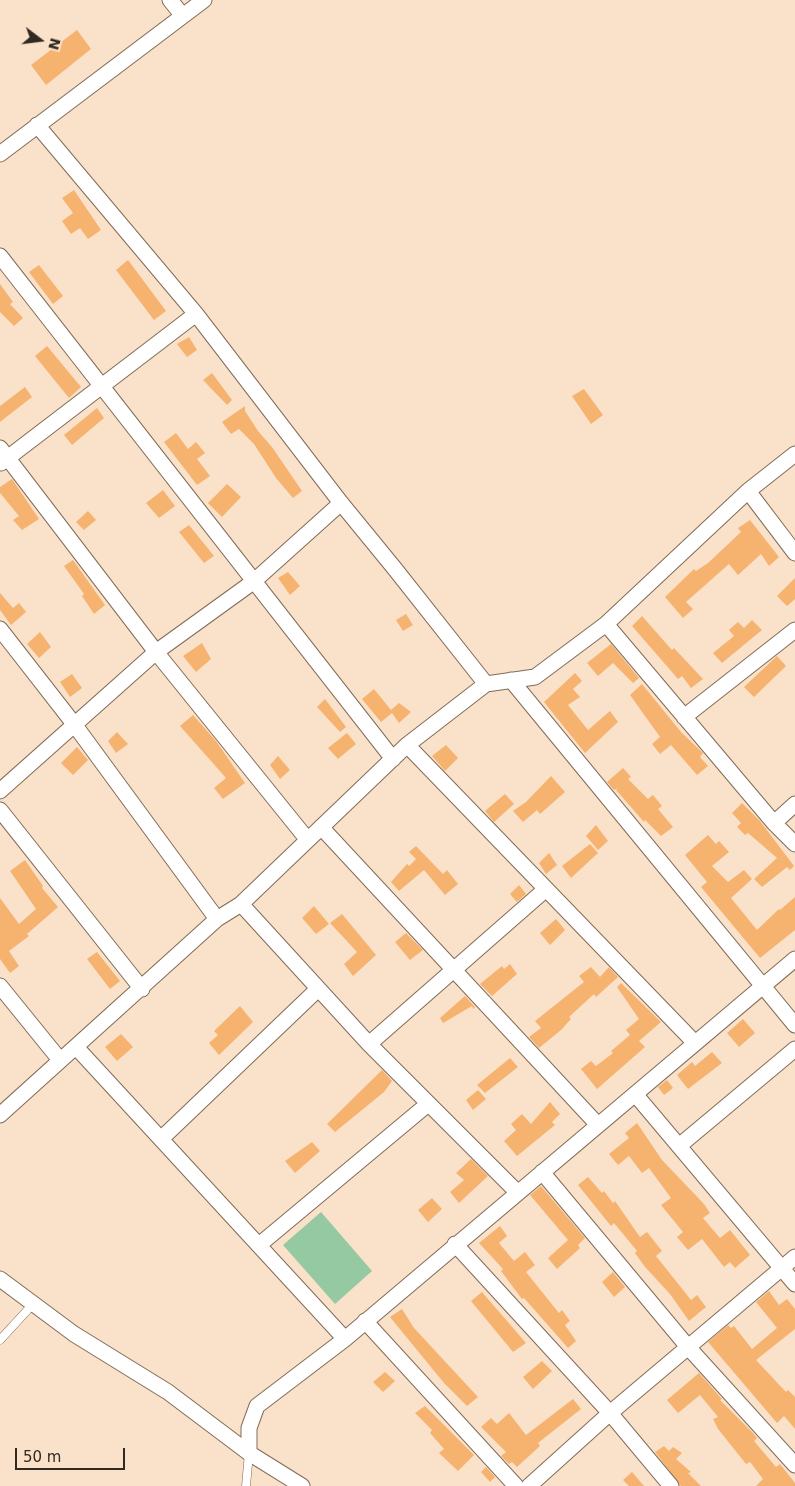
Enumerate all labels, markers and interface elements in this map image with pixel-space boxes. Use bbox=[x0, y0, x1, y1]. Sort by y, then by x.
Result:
north arrow bbox=[15, 15, 65, 65]
text: N bbox=[45, 36, 64, 52]
scale bar bbox=[18, 1438, 128, 1470]
text: 50 m bbox=[23, 1448, 61, 1466]

